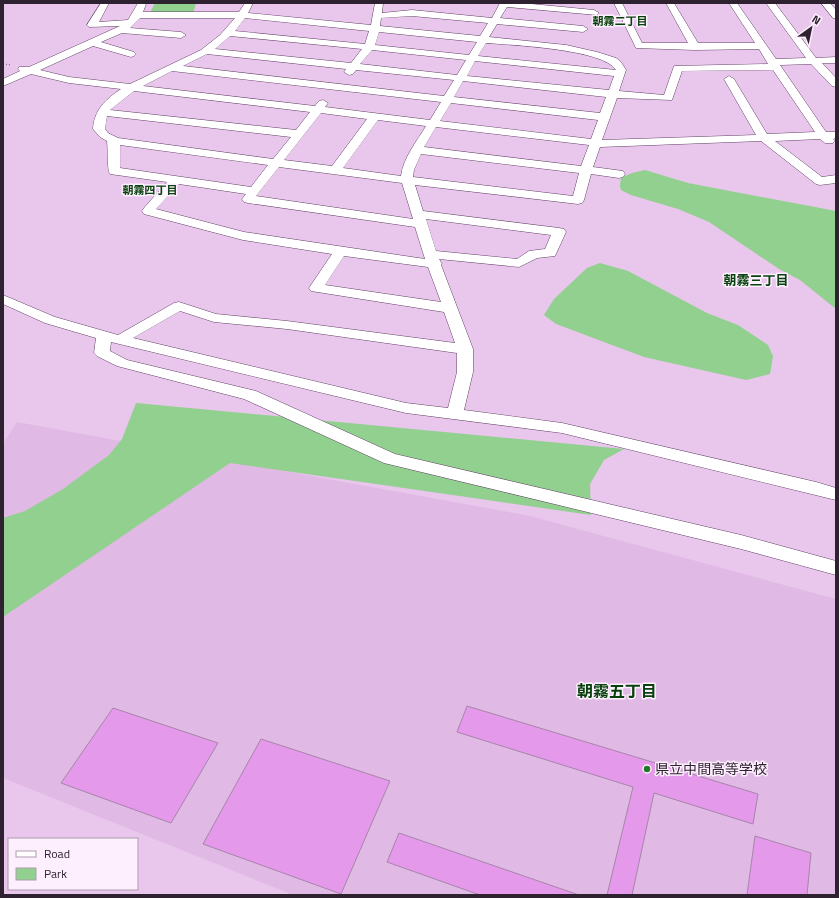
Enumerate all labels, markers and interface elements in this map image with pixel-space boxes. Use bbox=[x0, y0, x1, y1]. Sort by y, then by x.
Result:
north arrow bbox=[791, 8, 831, 48]
text: N bbox=[809, 11, 824, 28]
district label: 朝霧二丁目 bbox=[593, 13, 648, 29]
district label: 朝霧四丁目 bbox=[123, 182, 178, 198]
district label: 朝霧三丁目 bbox=[723, 270, 789, 290]
district label: 朝霧五丁目 bbox=[577, 679, 657, 703]
place label: 県立中間高等学校 bbox=[655, 758, 767, 779]
marker: 県立中間高等学校 bbox=[642, 764, 652, 774]
legend bbox=[8, 838, 138, 890]
text: Road bbox=[44, 844, 70, 863]
text: Park bbox=[44, 864, 67, 883]

